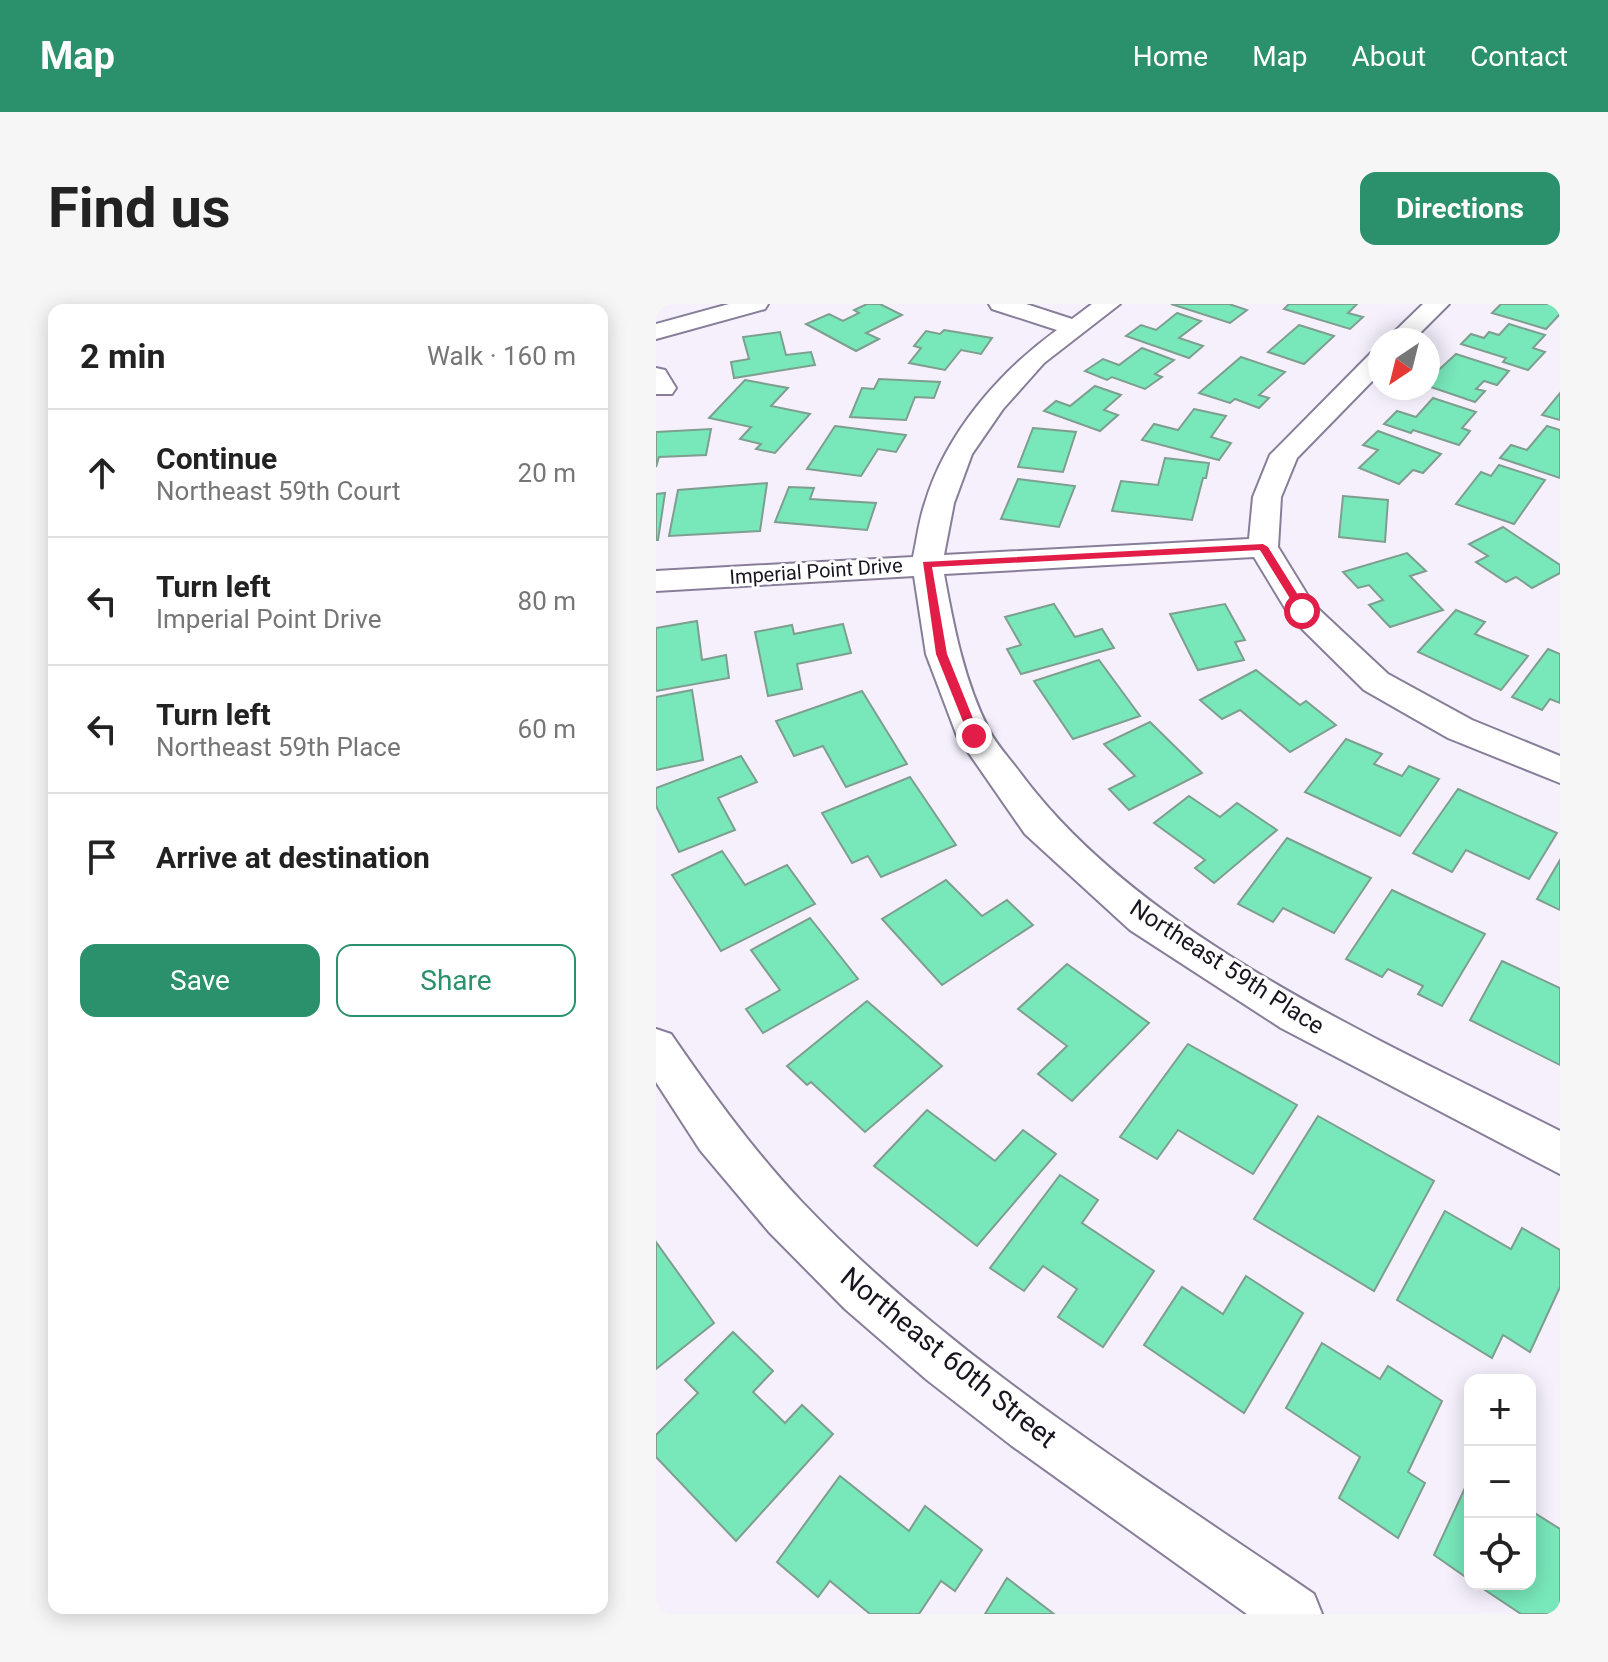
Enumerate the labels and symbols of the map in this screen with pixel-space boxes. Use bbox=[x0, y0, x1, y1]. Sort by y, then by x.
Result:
north arrow bbox=[1368, 328, 1440, 400]
street label: Imperial Point Drive bbox=[729, 553, 903, 589]
route start bbox=[1284, 593, 1320, 629]
route end bbox=[956, 718, 992, 754]
street label: Northeast 59th Place bbox=[1125, 894, 1329, 1040]
street label: Northeast 60th Street bbox=[834, 1260, 1063, 1455]

